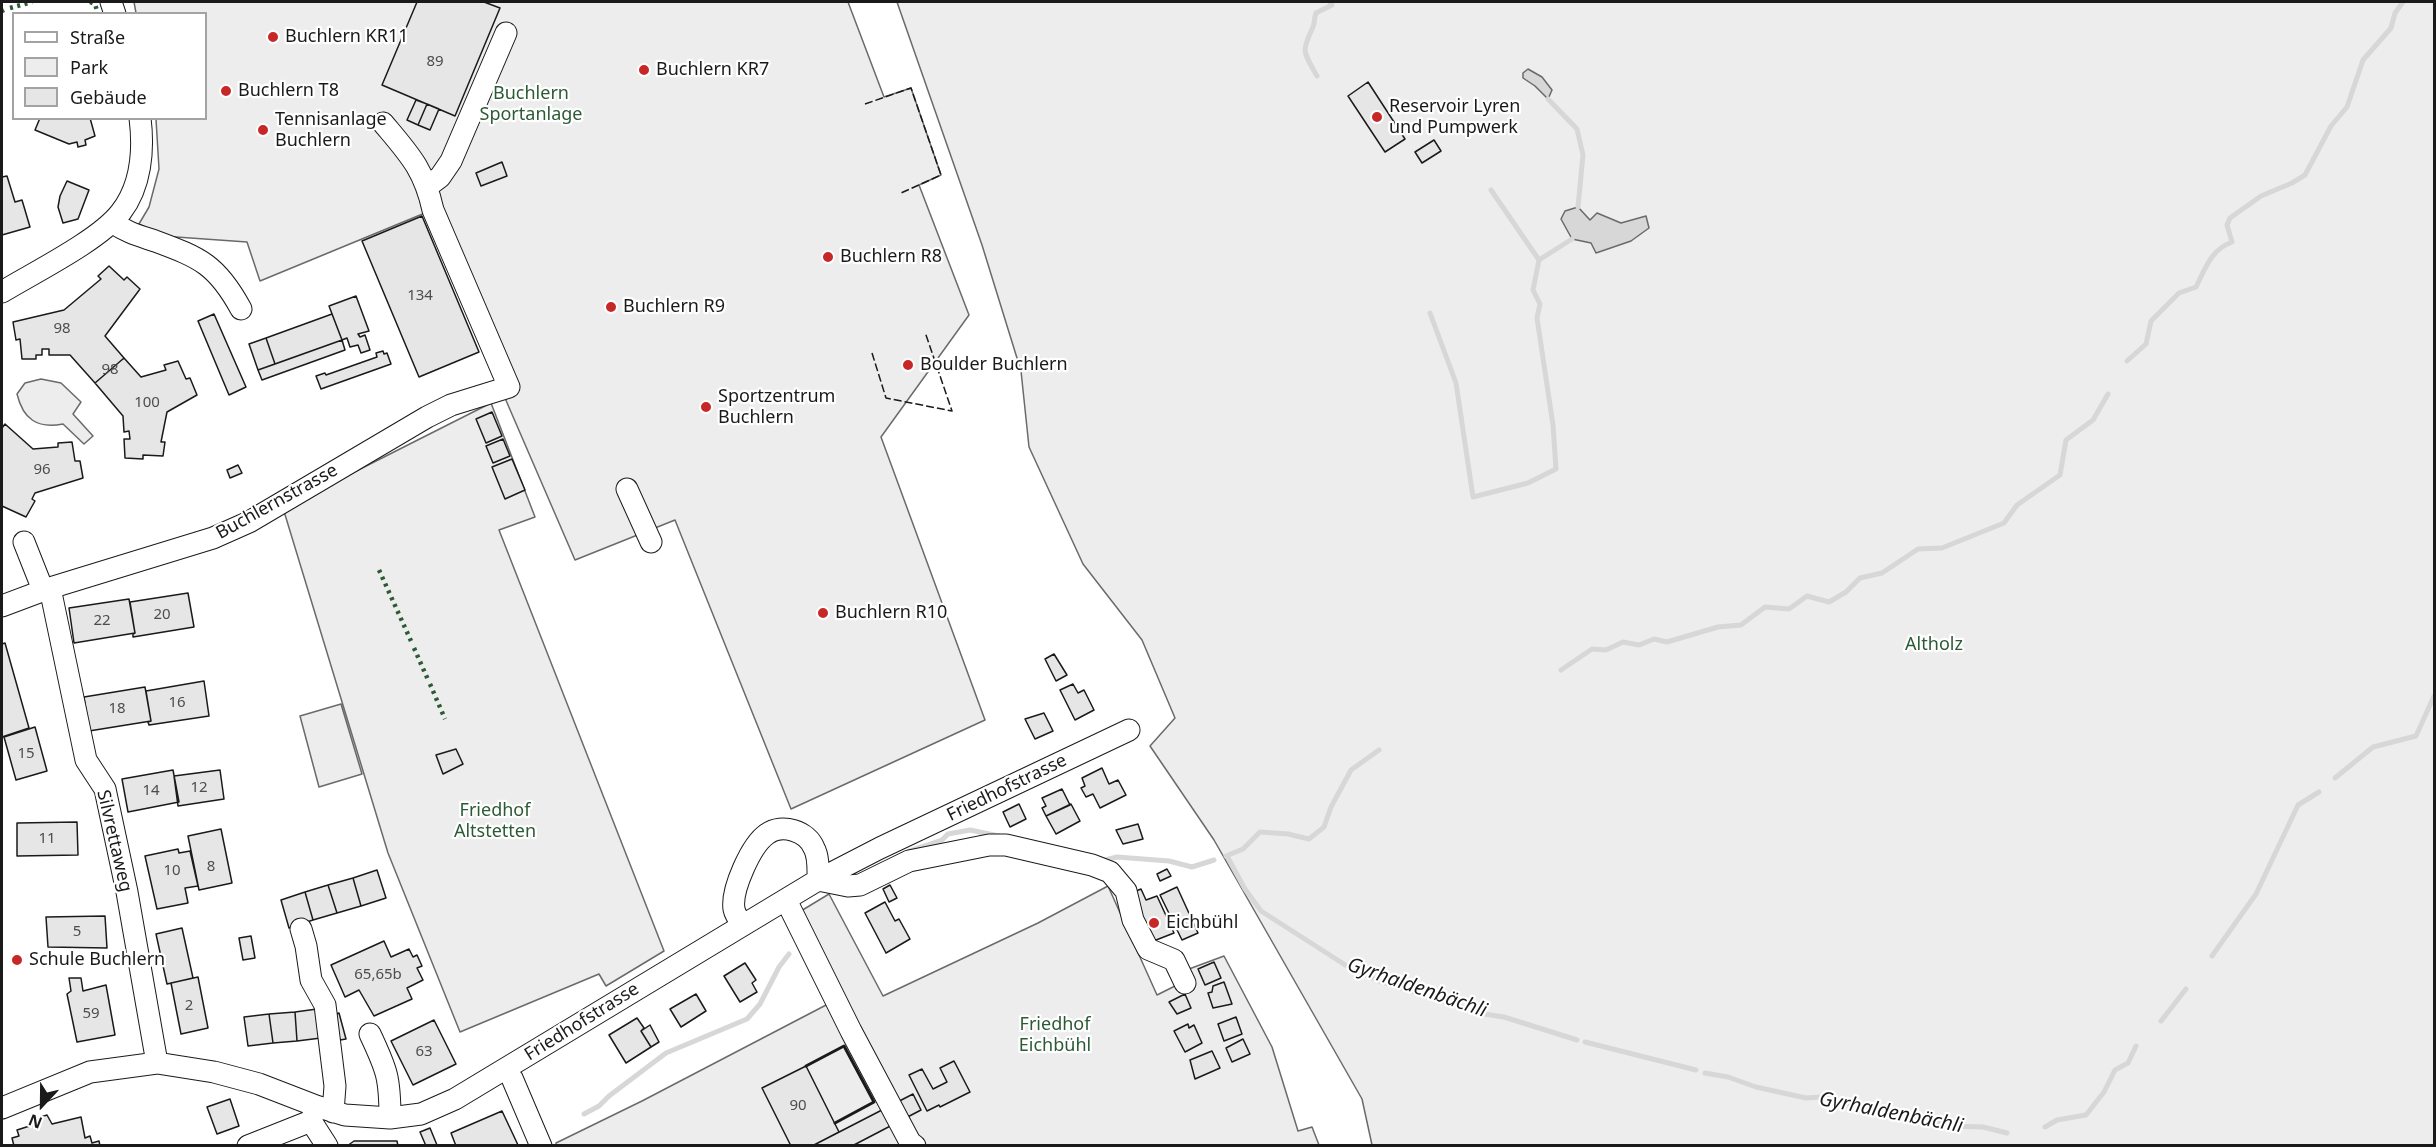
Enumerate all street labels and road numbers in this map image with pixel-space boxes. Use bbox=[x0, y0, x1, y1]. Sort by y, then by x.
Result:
street label: Buchlernstrasse bbox=[212, 460, 342, 544]
street label: Friedhofstrasse bbox=[944, 750, 1070, 826]
street label: Silvrettaweg bbox=[92, 788, 136, 894]
street label: Friedhofstrasse bbox=[521, 978, 643, 1066]

